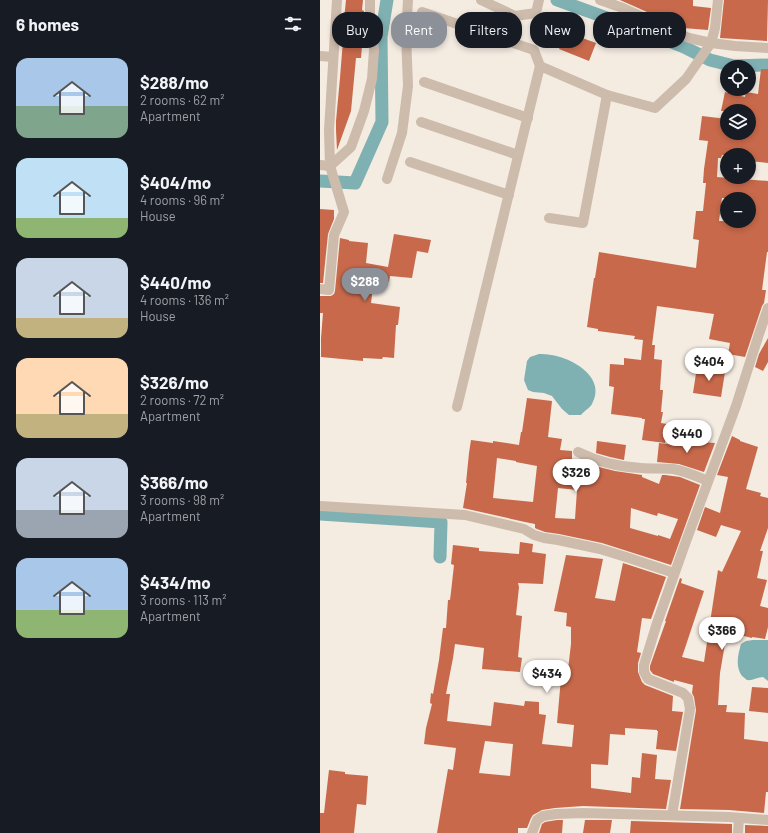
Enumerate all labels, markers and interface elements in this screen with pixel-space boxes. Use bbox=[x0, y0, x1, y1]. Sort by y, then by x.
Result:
chip: Buy bbox=[332, 12, 383, 48]
chip: Rent bbox=[391, 12, 447, 48]
chip: Filters bbox=[455, 12, 522, 48]
chip: New bbox=[530, 12, 585, 48]
chip: Apartment bbox=[593, 12, 686, 48]
icon: filters bbox=[282, 13, 304, 35]
text: 6 homes bbox=[16, 14, 79, 34]
map controls bbox=[720, 60, 756, 228]
button: locate bbox=[720, 60, 756, 96]
text: $288/mo bbox=[140, 72, 209, 92]
icon: home bbox=[48, 74, 96, 122]
text: 2 rooms · 62 m² bbox=[140, 92, 225, 108]
button: layers bbox=[720, 104, 756, 140]
text: Apartment bbox=[140, 108, 201, 124]
button: + bbox=[720, 148, 756, 184]
text: $404/mo bbox=[140, 172, 211, 192]
icon: home bbox=[48, 174, 96, 222]
text: 4 rooms · 96 m² bbox=[140, 192, 225, 208]
button: − bbox=[720, 192, 756, 228]
text: House bbox=[140, 208, 176, 224]
pin: $288 bbox=[341, 268, 389, 302]
text: $440/mo bbox=[140, 272, 211, 292]
text: $288 bbox=[351, 273, 379, 289]
icon: home bbox=[48, 274, 96, 322]
text: 4 rooms · 136 m² bbox=[140, 292, 229, 308]
text: House bbox=[140, 308, 176, 324]
pin: $404 bbox=[685, 348, 733, 382]
text: $404 bbox=[694, 353, 724, 369]
text: $326/mo bbox=[140, 372, 209, 392]
icon: home bbox=[48, 374, 96, 422]
text: 2 rooms · 72 m² bbox=[140, 392, 224, 408]
text: Apartment bbox=[140, 408, 201, 424]
pin: $440 bbox=[663, 420, 711, 454]
text: $440 bbox=[672, 425, 702, 441]
pin: $326 bbox=[552, 459, 600, 493]
text: $326 bbox=[562, 464, 590, 480]
text: $366/mo bbox=[140, 472, 208, 492]
icon: home bbox=[48, 474, 96, 522]
text: 3 rooms · 98 m² bbox=[140, 492, 224, 508]
text: Apartment bbox=[140, 508, 201, 524]
text: $434/mo bbox=[140, 572, 211, 592]
icon: home bbox=[48, 574, 96, 622]
text: 3 rooms · 113 m² bbox=[140, 592, 227, 608]
text: Apartment bbox=[140, 608, 201, 624]
pin: $366 bbox=[698, 617, 746, 651]
text: $366 bbox=[708, 622, 736, 638]
pin: $434 bbox=[523, 660, 571, 694]
text: $434 bbox=[532, 665, 562, 681]

